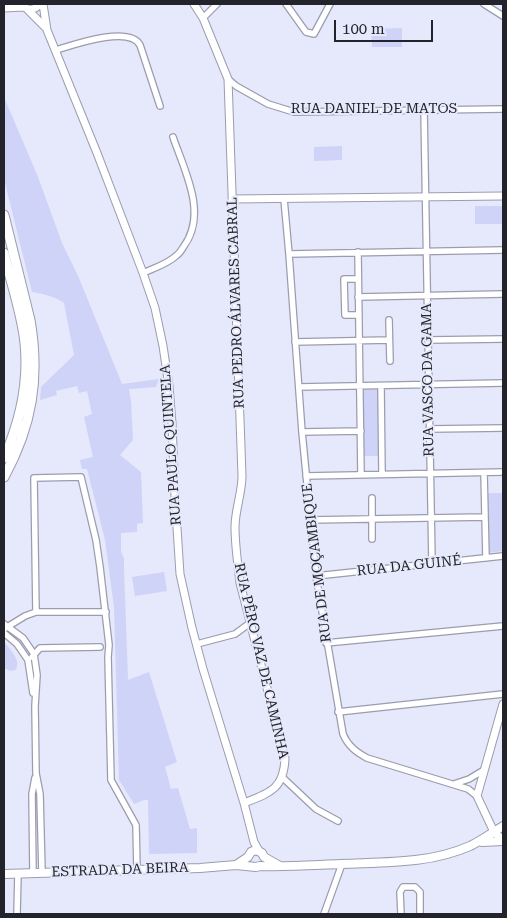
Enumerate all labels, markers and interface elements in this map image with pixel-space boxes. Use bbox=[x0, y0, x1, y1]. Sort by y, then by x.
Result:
scale bar bbox=[337, 10, 436, 42]
text: 100 m bbox=[342, 20, 385, 38]
street label: RUA DANIEL DE MATOS bbox=[291, 101, 457, 117]
street label: RUA PEDRO ÁLVARES CABRAL bbox=[224, 197, 248, 409]
street label: RUA VASCO DA GAMA bbox=[418, 303, 438, 457]
street label: RUA PAULO QUINTELA bbox=[157, 364, 185, 526]
street label: RUA DE MOÇAMBIQUE bbox=[299, 482, 335, 644]
street label: RUA DA GUINÉ bbox=[356, 552, 462, 580]
street label: RUA PÊRO VAZ DE CAMINHA bbox=[230, 561, 292, 761]
street label: ESTRADA DA BEIRA bbox=[51, 859, 189, 881]

